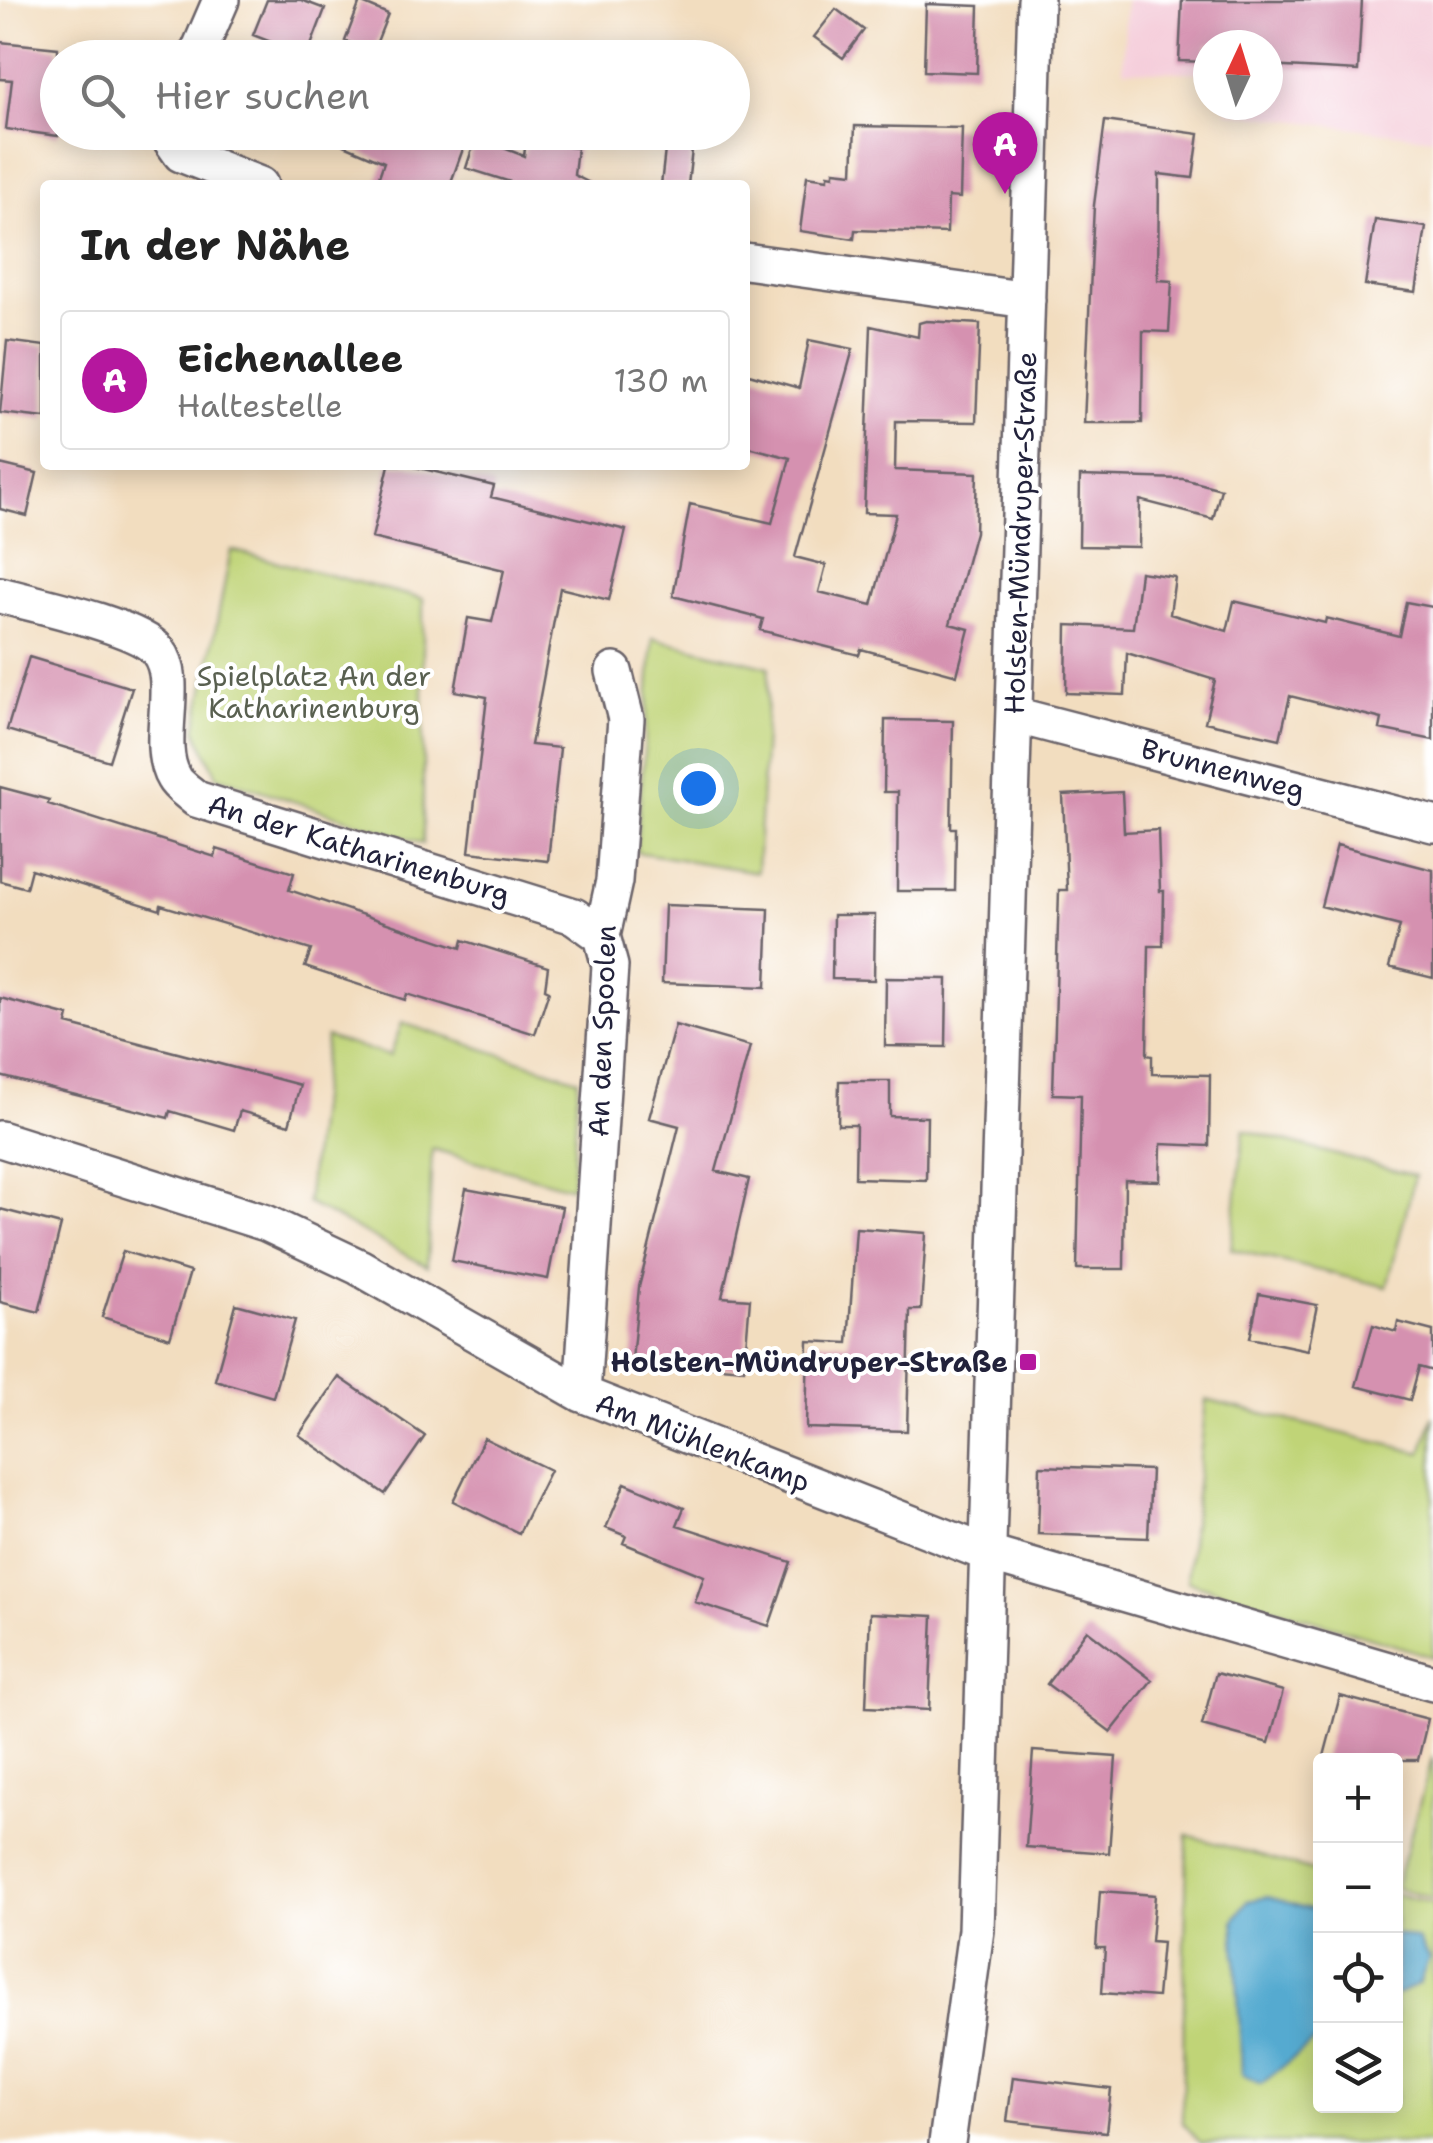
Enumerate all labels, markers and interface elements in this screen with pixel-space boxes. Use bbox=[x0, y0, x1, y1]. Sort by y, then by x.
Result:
north arrow bbox=[1193, 30, 1283, 120]
search box bbox=[40, 40, 750, 150]
icon: search bbox=[75, 68, 130, 123]
text: Hier suchen bbox=[155, 70, 370, 121]
pin: A bbox=[972, 111, 1038, 194]
text: In der Nähe bbox=[80, 217, 350, 273]
text: Eichenallee bbox=[177, 333, 403, 384]
street label: Holsten-Mündruper-Straße bbox=[995, 351, 1045, 715]
text: A bbox=[102, 359, 127, 402]
text: 130 m bbox=[613, 359, 708, 402]
text: Haltestelle bbox=[177, 384, 343, 427]
park label: Spielplatz An der Katharinenburg bbox=[197, 657, 431, 727]
street label: Brunnenweg bbox=[1137, 729, 1309, 809]
your location bbox=[673, 763, 724, 814]
street label: An der Katharinenburg bbox=[203, 785, 515, 913]
street label: An den Spoolen bbox=[579, 924, 625, 1138]
place label: Holsten-Mündruper-Straße bbox=[611, 1343, 1008, 1381]
marker: Holsten-Mündruper-Straße bbox=[1017, 1351, 1039, 1373]
street label: Am Mühlenkamp bbox=[590, 1384, 816, 1500]
map controls bbox=[1313, 1753, 1403, 2113]
button: + bbox=[1313, 1753, 1403, 1843]
button: − bbox=[1313, 1843, 1403, 1933]
button: locate bbox=[1313, 1933, 1403, 2023]
button: layers bbox=[1313, 2023, 1403, 2113]

